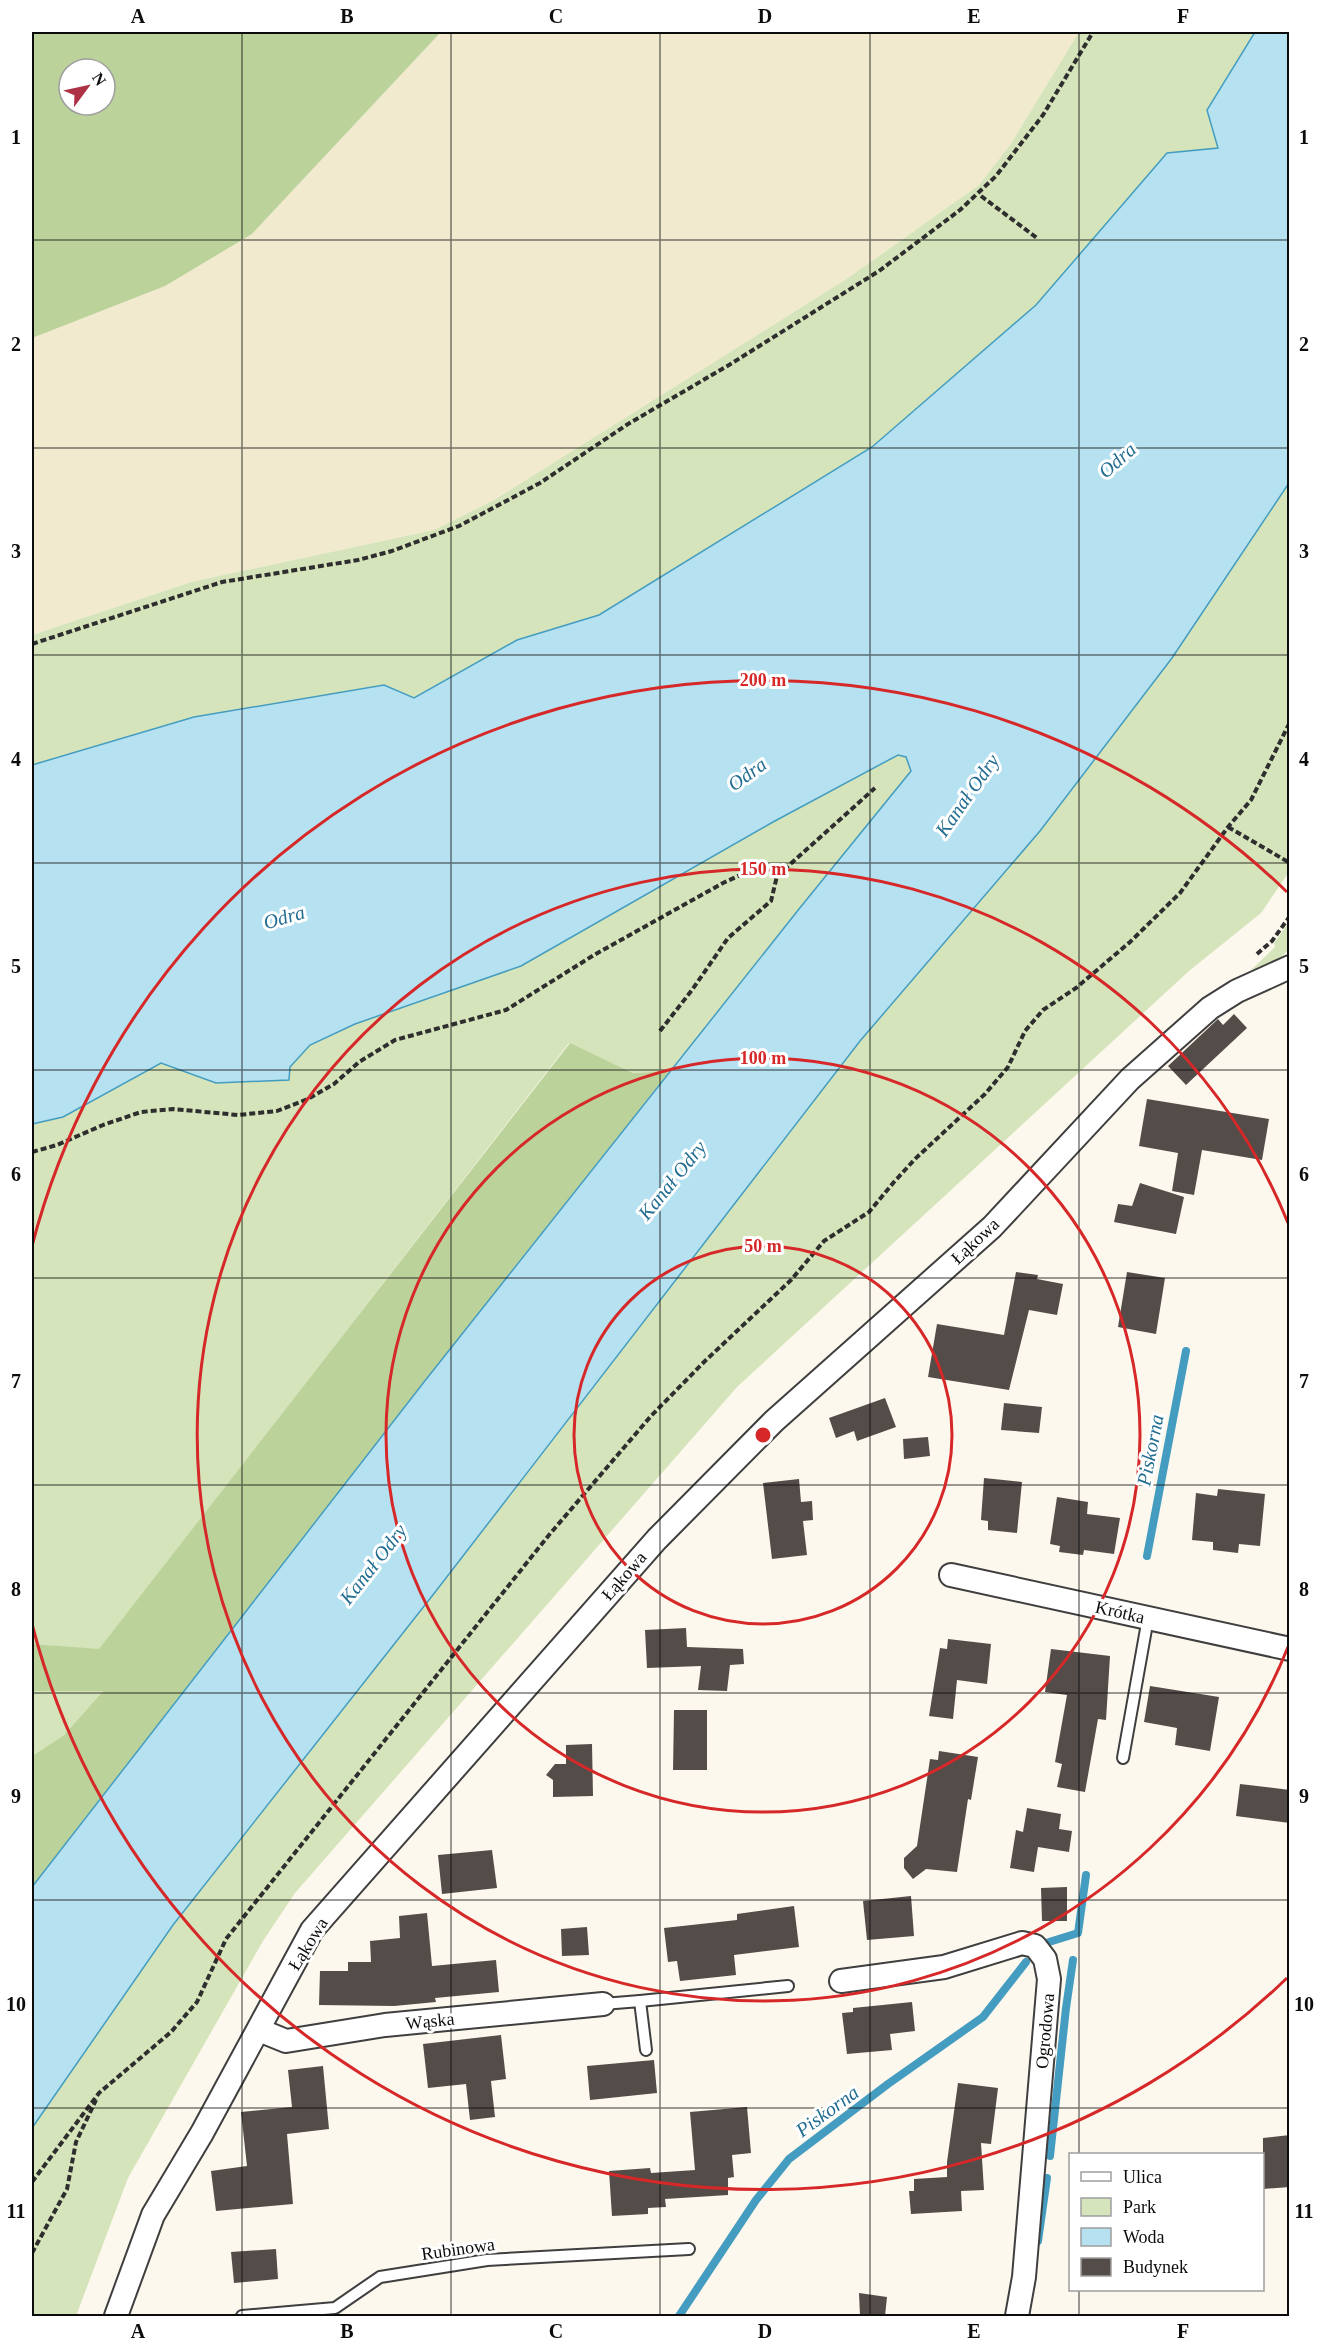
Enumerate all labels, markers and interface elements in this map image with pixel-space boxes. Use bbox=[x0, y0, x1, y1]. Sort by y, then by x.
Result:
text: A bbox=[131, 5, 146, 27]
text: B bbox=[340, 5, 354, 27]
text: C bbox=[549, 5, 563, 27]
text: D bbox=[758, 5, 772, 27]
text: E bbox=[967, 5, 981, 27]
text: F bbox=[1177, 5, 1189, 27]
north arrow bbox=[57, 57, 117, 117]
text: N bbox=[89, 70, 110, 89]
text: 1 bbox=[11, 126, 21, 148]
text: 1 bbox=[1299, 126, 1309, 148]
text: 2 bbox=[11, 333, 21, 355]
text: 2 bbox=[1299, 333, 1309, 355]
water label: Odra bbox=[1094, 438, 1140, 482]
text: 3 bbox=[11, 540, 21, 562]
text: 3 bbox=[1299, 540, 1309, 562]
text: 200 m bbox=[740, 670, 786, 690]
text: 4 bbox=[11, 748, 21, 770]
text: 4 bbox=[1299, 748, 1309, 770]
water label: Kanał Odry bbox=[930, 750, 1004, 842]
water label: Odra bbox=[723, 753, 771, 795]
text: 150 m bbox=[740, 859, 786, 879]
water label: Odra bbox=[261, 901, 307, 933]
text: 5 bbox=[11, 955, 21, 977]
text: 5 bbox=[1299, 955, 1309, 977]
text: 100 m bbox=[740, 1048, 786, 1068]
water label: Kanał Odry bbox=[633, 1136, 711, 1225]
text: 6 bbox=[11, 1163, 21, 1185]
text: 6 bbox=[1299, 1163, 1309, 1185]
street label: Łąkowa bbox=[947, 1214, 1003, 1268]
text: 50 m bbox=[744, 1236, 782, 1256]
text: 7 bbox=[11, 1370, 21, 1392]
text: 7 bbox=[1299, 1370, 1309, 1392]
water label: Piskorna bbox=[1132, 1412, 1168, 1489]
centre of rings bbox=[753, 1425, 773, 1445]
water label: Kanał Odry bbox=[334, 1520, 412, 1610]
street label: Łąkowa bbox=[597, 1548, 651, 1604]
text: 8 bbox=[11, 1578, 21, 1600]
text: 8 bbox=[1299, 1578, 1309, 1600]
street label: Krótka bbox=[1093, 1597, 1147, 1627]
text: 9 bbox=[11, 1785, 21, 1807]
text: 9 bbox=[1299, 1785, 1309, 1807]
street label: Łąkowa bbox=[284, 1914, 332, 1974]
street label: Ogrodowa bbox=[1032, 1992, 1058, 2070]
text: 10 bbox=[6, 1993, 26, 2015]
text: 10 bbox=[1294, 1993, 1314, 2015]
street label: Wąska bbox=[405, 2008, 455, 2034]
water label: Piskorna bbox=[791, 2081, 863, 2142]
legend bbox=[1069, 2153, 1264, 2291]
text: Ulica bbox=[1123, 2167, 1162, 2187]
text: Park bbox=[1123, 2197, 1156, 2217]
text: 11 bbox=[7, 2200, 25, 2222]
text: 11 bbox=[1295, 2200, 1313, 2222]
text: Woda bbox=[1123, 2227, 1165, 2247]
street label: Rubinowa bbox=[420, 2234, 496, 2264]
text: Budynek bbox=[1123, 2257, 1188, 2277]
text: A bbox=[131, 2320, 146, 2342]
text: B bbox=[340, 2320, 354, 2342]
text: C bbox=[549, 2320, 563, 2342]
text: D bbox=[758, 2320, 772, 2342]
text: E bbox=[967, 2320, 981, 2342]
text: F bbox=[1177, 2320, 1189, 2342]

